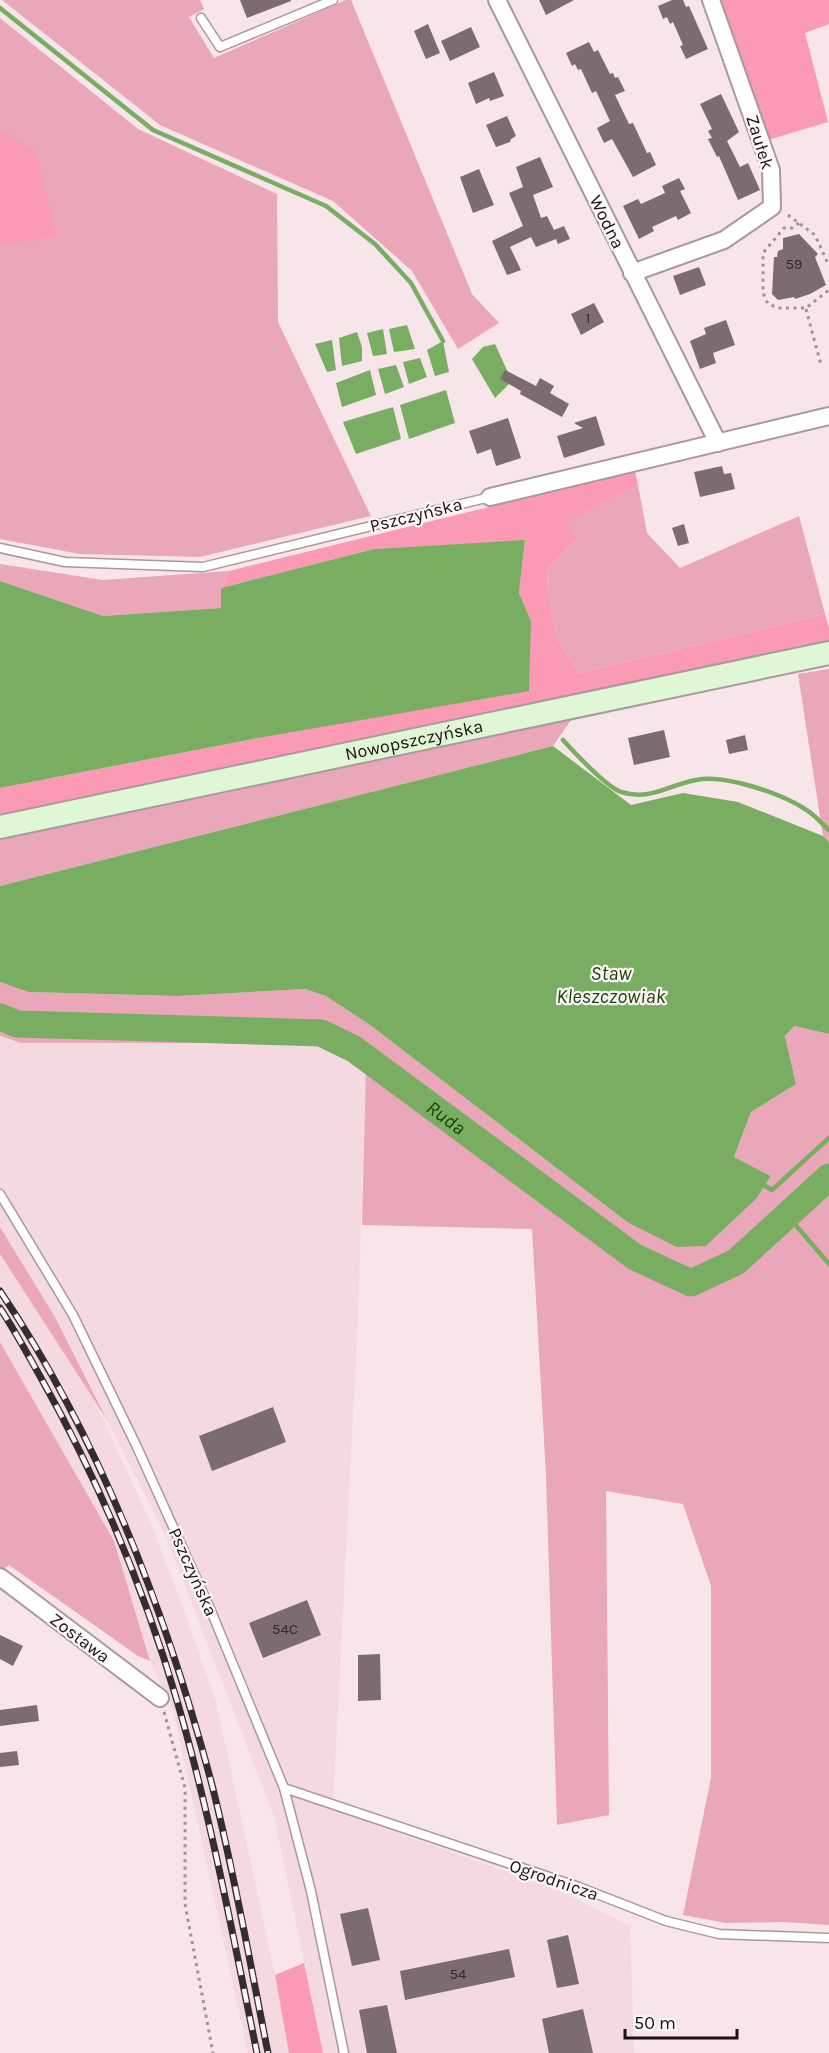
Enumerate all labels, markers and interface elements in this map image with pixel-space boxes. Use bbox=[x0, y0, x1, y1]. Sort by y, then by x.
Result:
street label: Zaułek bbox=[741, 112, 779, 172]
street label: Wodna bbox=[585, 192, 629, 252]
house number: 59 bbox=[785, 255, 803, 273]
house number: 1 bbox=[586, 309, 590, 327]
street label: Pszczyńska bbox=[367, 493, 465, 537]
street label: Nowopszczyńska bbox=[343, 715, 485, 765]
water label: Staw Kleszczowiak bbox=[556, 962, 667, 1008]
water label: Ruda bbox=[422, 1096, 470, 1140]
street label: Pszczyńska bbox=[164, 1524, 222, 1620]
street label: Zostawa bbox=[46, 1608, 114, 1668]
house number: 54C bbox=[272, 1620, 298, 1638]
street label: Ogrodnicza bbox=[507, 1854, 601, 1906]
house number: 54 bbox=[450, 1965, 467, 1983]
scale bar bbox=[625, 2002, 738, 2040]
text: 50 m bbox=[634, 2012, 676, 2034]

